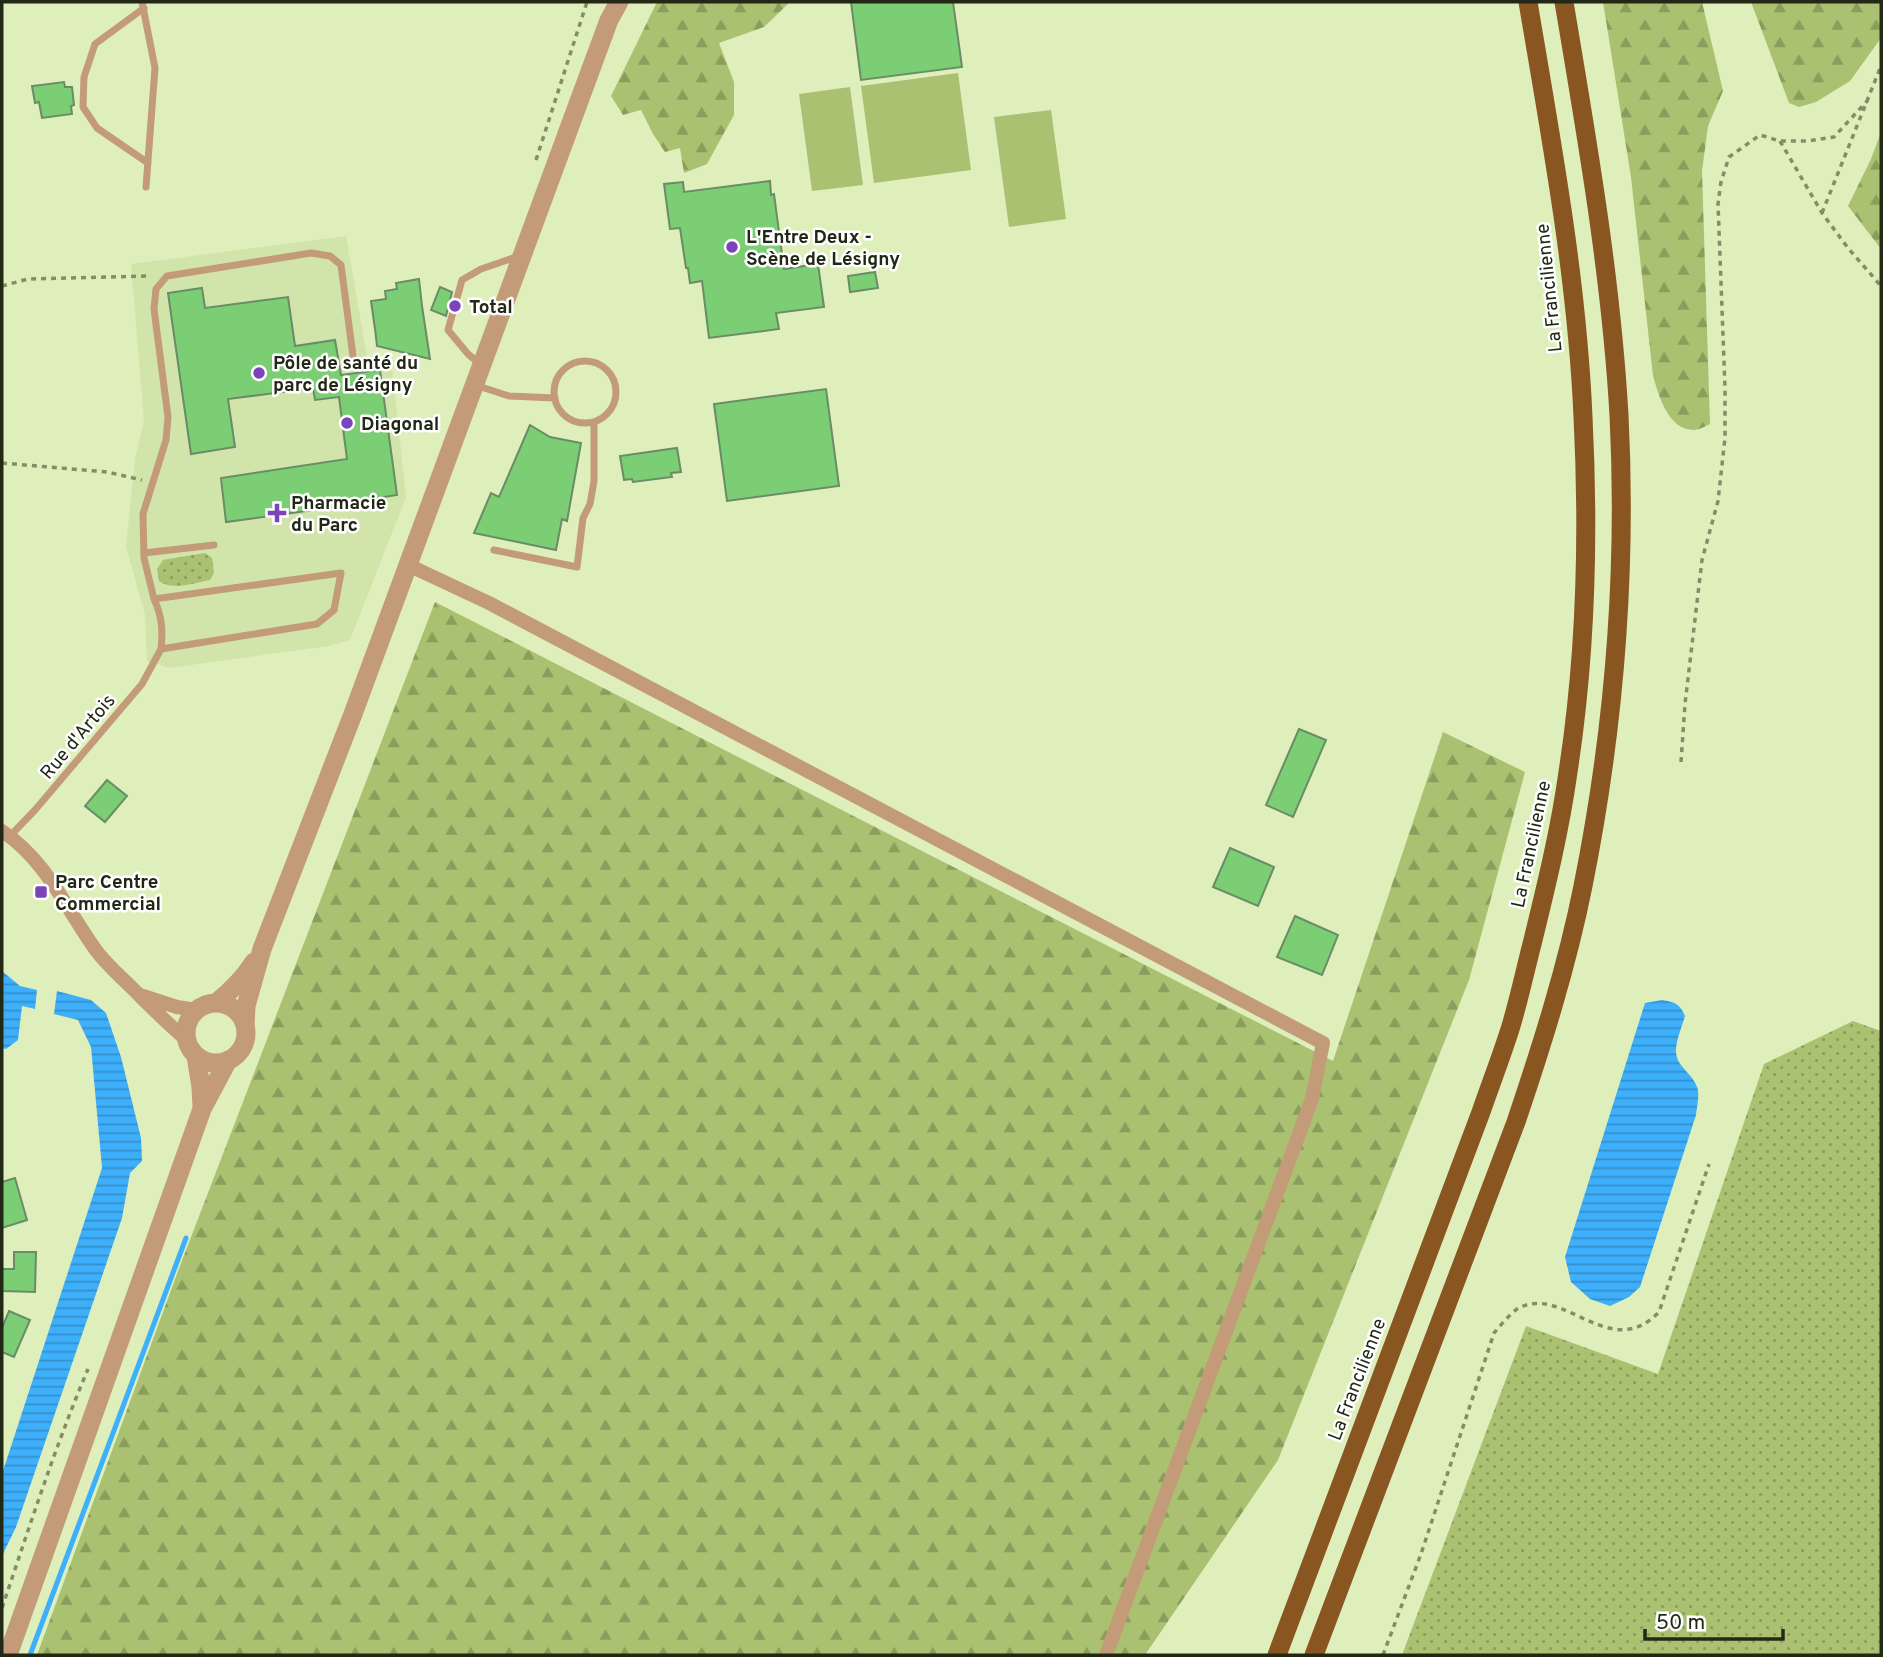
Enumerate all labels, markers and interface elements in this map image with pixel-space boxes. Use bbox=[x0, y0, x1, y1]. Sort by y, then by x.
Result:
street label: La Francilienne bbox=[1531, 222, 1569, 353]
place label: L'Entre Deux - Scène de Lésigny bbox=[746, 226, 900, 272]
marker: L'Entre Deux - Scène de Lésigny bbox=[724, 239, 740, 255]
place label: Total bbox=[469, 296, 513, 320]
marker: Total bbox=[447, 298, 463, 314]
place label: Pôle de santé du parc de Lésigny bbox=[273, 352, 418, 398]
marker: Pôle de santé du parc de Lésigny bbox=[251, 365, 267, 381]
place label: Diagonal bbox=[361, 413, 439, 437]
marker: Diagonal bbox=[339, 415, 355, 431]
place label: Pharmacie du Parc bbox=[291, 492, 386, 538]
marker: Pharmacie du Parc bbox=[269, 505, 285, 521]
street label: Rue d'Artois bbox=[36, 690, 121, 785]
street label: La Francilienne bbox=[1507, 779, 1557, 910]
place label: Parc Centre Commercial bbox=[55, 871, 161, 917]
marker: Parc Centre Commercial bbox=[33, 884, 49, 900]
street label: La Francilienne bbox=[1324, 1315, 1392, 1444]
scale bar bbox=[1645, 1598, 1783, 1642]
text: 50 m bbox=[1656, 1610, 1705, 1637]

